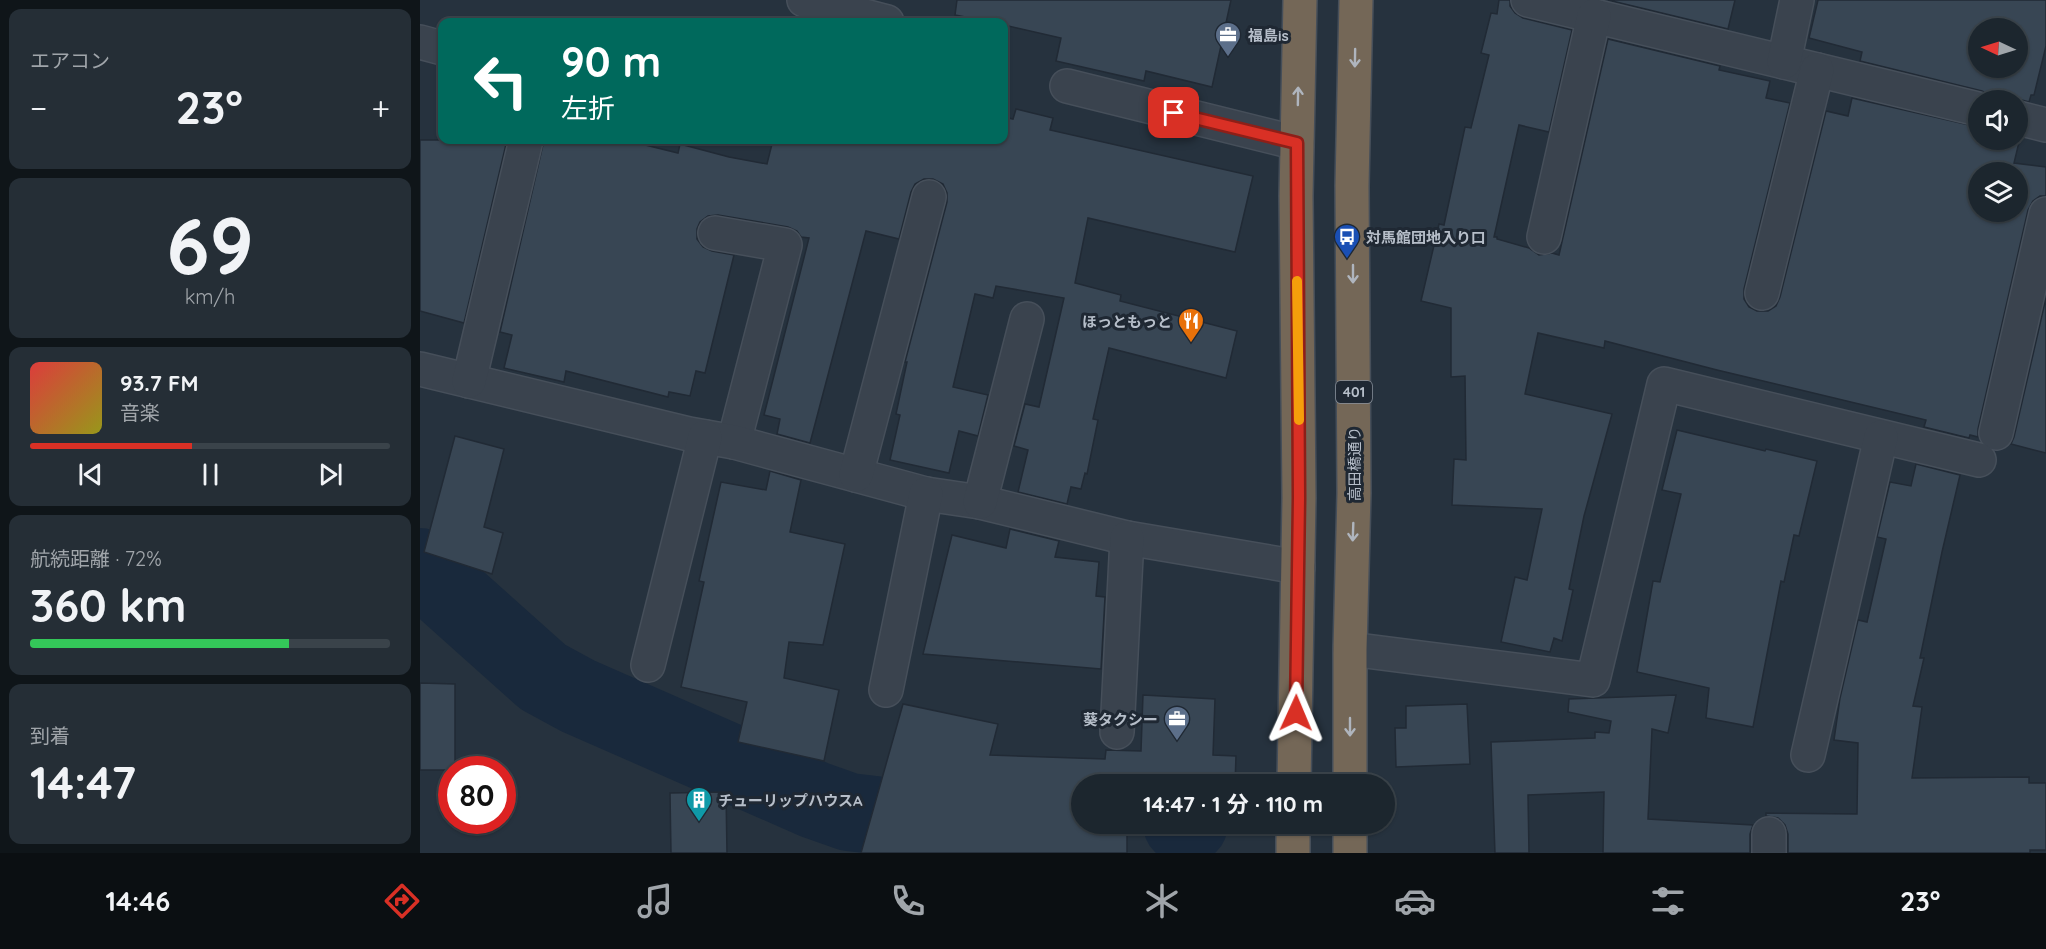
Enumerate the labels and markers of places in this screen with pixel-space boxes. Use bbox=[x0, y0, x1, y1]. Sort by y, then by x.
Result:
office icon: 福島is bbox=[1213, 20, 1243, 58]
place label: 福島is bbox=[1247, 26, 1289, 45]
pin bbox=[1148, 87, 1199, 138]
bus stop icon: 対馬館団地入り口 bbox=[1332, 222, 1362, 260]
place label: 対馬館団地入り口 bbox=[1366, 228, 1486, 247]
restaurant icon: ほっともっと bbox=[1176, 306, 1206, 344]
place label: ほっともっと bbox=[1082, 312, 1172, 331]
office icon: 葵タクシー bbox=[1162, 704, 1192, 742]
place label: 葵タクシー bbox=[1083, 710, 1158, 729]
building icon: チューリップハウスA bbox=[684, 785, 714, 823]
place label: チューリップハウスA bbox=[718, 791, 863, 810]

